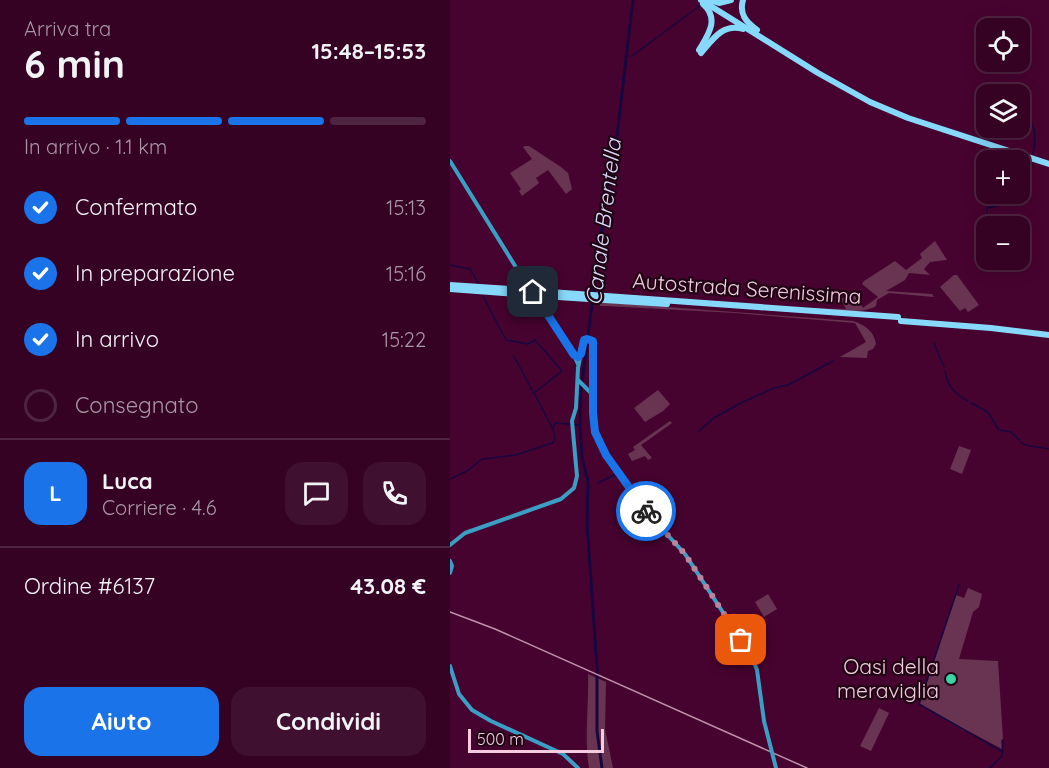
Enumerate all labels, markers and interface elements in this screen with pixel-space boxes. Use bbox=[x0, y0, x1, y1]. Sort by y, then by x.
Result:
text: Arriva tra bbox=[24, 16, 111, 41]
map controls bbox=[976, 18, 1030, 270]
button: locate bbox=[976, 18, 1030, 72]
text: 15:48–15:53 bbox=[312, 37, 426, 65]
text: 6 min bbox=[24, 39, 125, 88]
button: layers bbox=[976, 84, 1030, 138]
text: In arrivo · 1.1 km bbox=[24, 134, 167, 159]
water label: Canale Brentella bbox=[579, 135, 627, 307]
button: + bbox=[976, 150, 1030, 204]
icon: check bbox=[24, 191, 57, 224]
text: Confermato bbox=[75, 193, 197, 221]
text: 15:13 bbox=[386, 195, 426, 220]
button: − bbox=[976, 216, 1030, 270]
icon: check bbox=[24, 257, 57, 290]
text: In preparazione bbox=[75, 259, 235, 287]
text: 15:16 bbox=[386, 261, 426, 286]
pin bbox=[507, 266, 558, 317]
street label: Autostrada Serenissima bbox=[632, 267, 862, 309]
icon: home bbox=[516, 275, 549, 308]
icon: check bbox=[24, 323, 57, 356]
text: In arrivo bbox=[75, 325, 159, 353]
text: 15:22 bbox=[382, 327, 426, 352]
text: Consegnato bbox=[75, 391, 198, 419]
button: chat bbox=[285, 462, 348, 525]
button: phone bbox=[363, 462, 426, 525]
text: Luca bbox=[102, 467, 153, 495]
text: L bbox=[49, 479, 62, 507]
courier bbox=[616, 481, 676, 541]
text: Corriere · 4.6 bbox=[102, 495, 216, 520]
icon: bike bbox=[630, 495, 663, 528]
text: Ordine #6137 bbox=[24, 572, 155, 600]
text: 43.08 € bbox=[350, 572, 426, 600]
pin bbox=[715, 614, 766, 665]
icon: bag bbox=[724, 623, 757, 656]
place label: Oasi della meraviglia bbox=[837, 653, 939, 703]
marker: Oasi della meraviglia bbox=[944, 672, 958, 686]
button: Aiuto bbox=[24, 687, 219, 756]
button: Condividi bbox=[231, 687, 426, 756]
scale bar bbox=[468, 726, 604, 754]
text: 500 m bbox=[477, 729, 524, 749]

